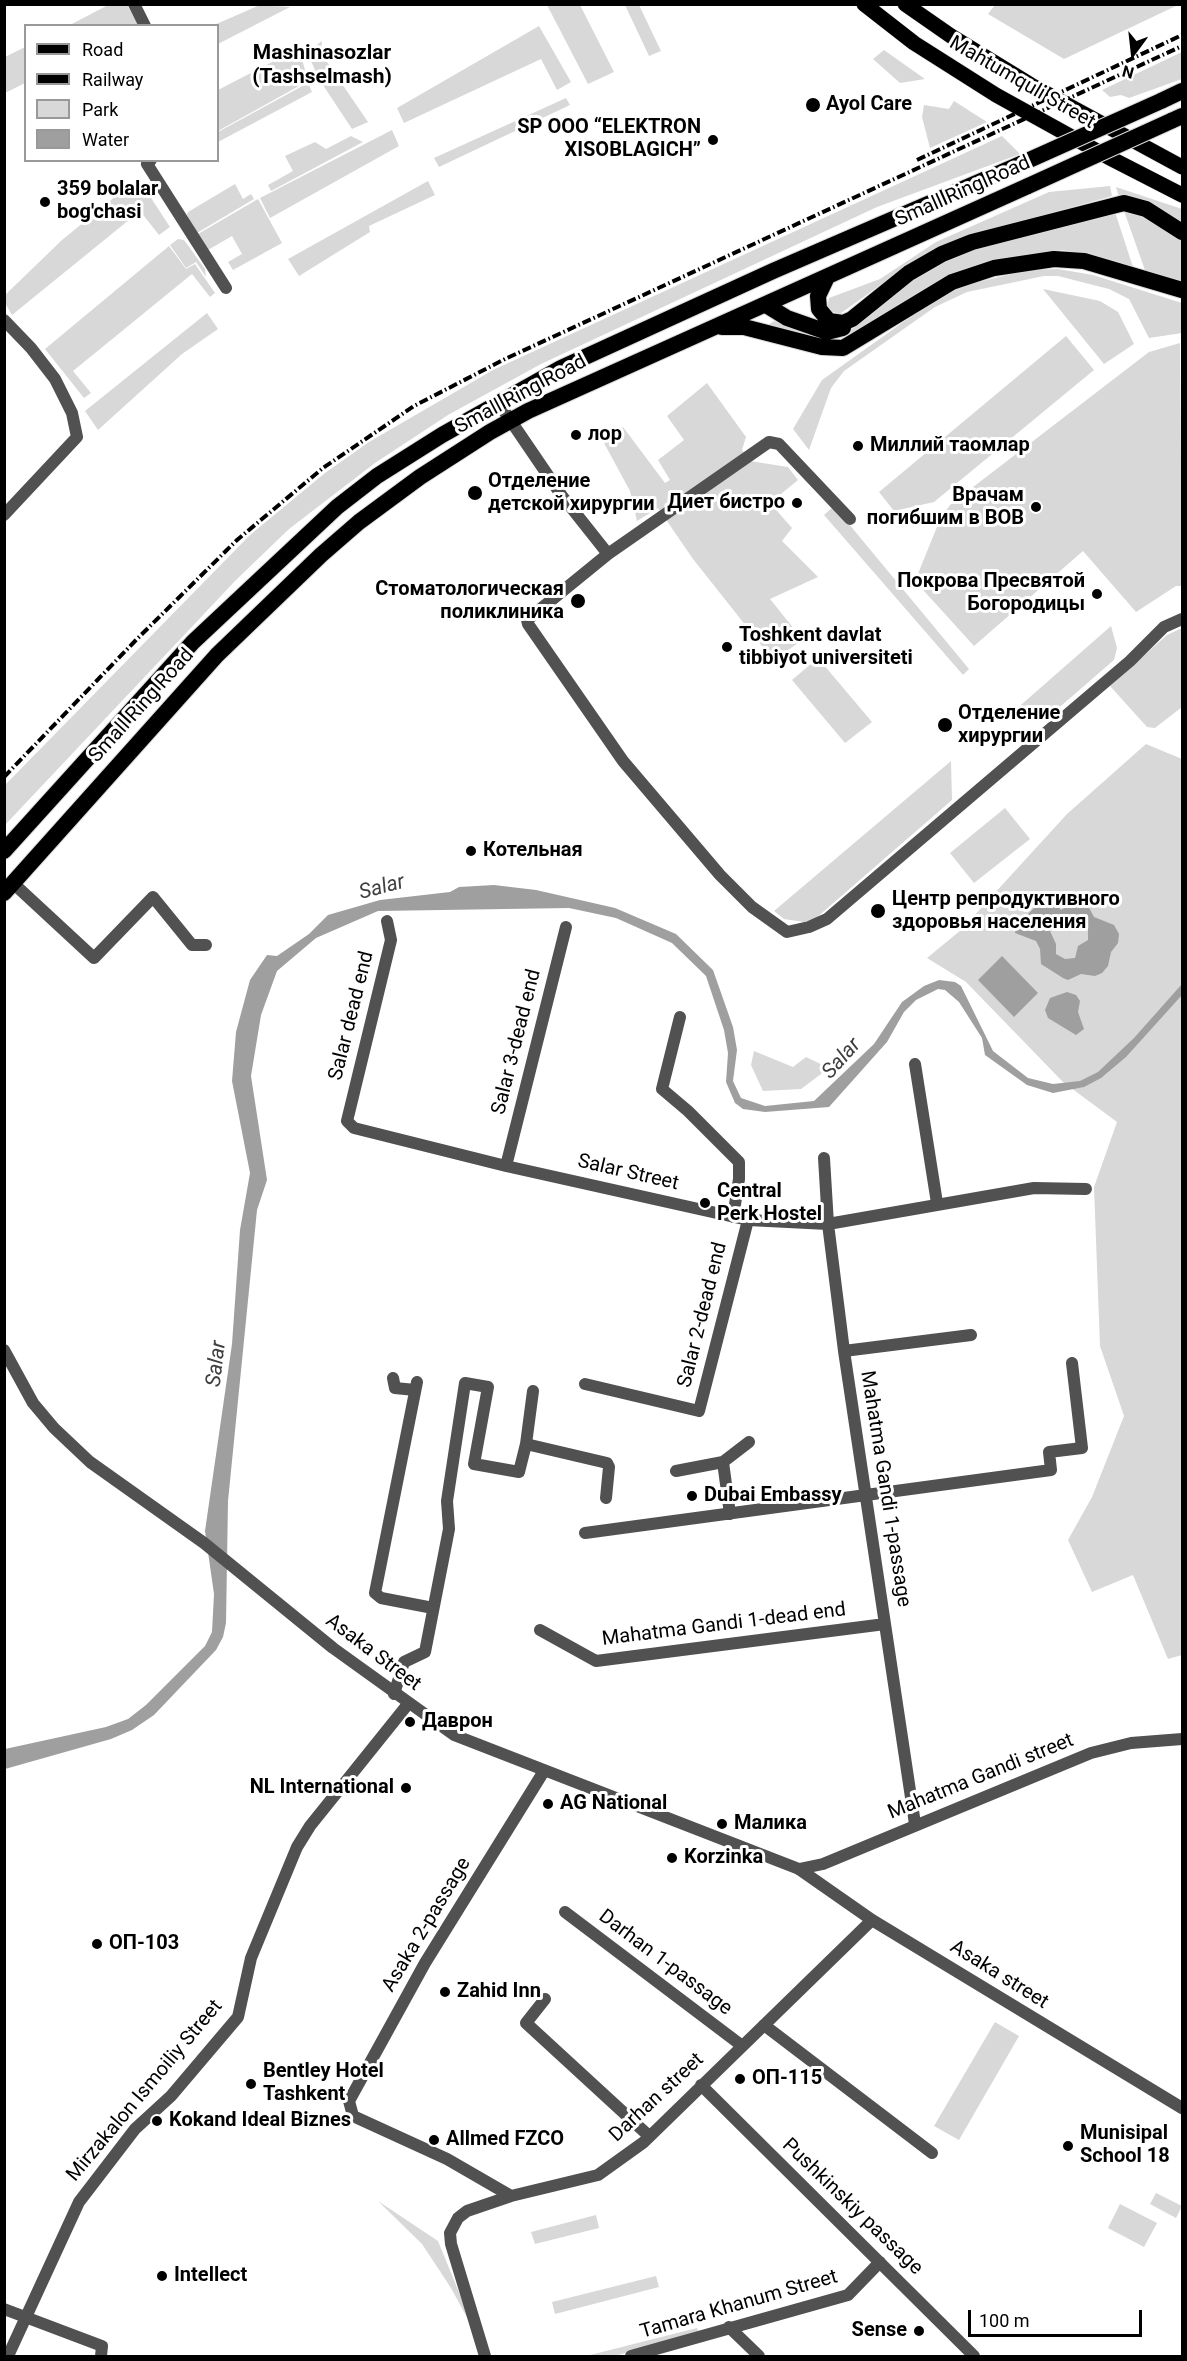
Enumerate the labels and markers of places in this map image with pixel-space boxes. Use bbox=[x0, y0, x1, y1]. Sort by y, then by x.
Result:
place label: Ayol Care bbox=[826, 93, 912, 117]
marker: Ayol Care bbox=[804, 96, 822, 114]
place label: SP OOO “ELEKTRON XISOBLAGICH” bbox=[517, 116, 701, 163]
marker: SP OOO “ELEKTRON XISOBLAGICH” bbox=[706, 133, 720, 147]
place label: 359 bolalar bog'chasi bbox=[57, 178, 158, 225]
marker: 359 bolalar bog'chasi bbox=[38, 195, 52, 209]
place label: лор bbox=[588, 423, 622, 447]
marker: лор bbox=[569, 428, 583, 442]
place label: Миллий таомлар bbox=[870, 434, 1030, 458]
marker: Миллий таомлар bbox=[851, 439, 865, 453]
place label: Отделение детской хирургии bbox=[488, 470, 655, 517]
marker: Отделение детской хирургии bbox=[466, 484, 484, 502]
place label: Врачам погибшим в ВОВ bbox=[867, 484, 1024, 531]
place label: Диет бистро bbox=[667, 491, 785, 515]
marker: Диет бистро bbox=[790, 496, 804, 510]
marker: Врачам погибшим в ВОВ bbox=[1029, 500, 1043, 514]
place label: Покрова Пресвятой Богородицы bbox=[897, 570, 1085, 617]
place label: Стоматологическая поликлиника bbox=[375, 578, 564, 625]
marker: Покрова Пресвятой Богородицы bbox=[1090, 587, 1104, 601]
marker: Стоматологическая поликлиника bbox=[569, 592, 587, 610]
place label: Toshkent davlat tibbiyot universiteti bbox=[739, 624, 913, 671]
marker: Toshkent davlat tibbiyot universiteti bbox=[720, 640, 734, 654]
place label: Отделение хирургии bbox=[958, 702, 1060, 749]
marker: Отделение хирургии bbox=[936, 716, 954, 734]
place label: Котельная bbox=[483, 839, 583, 863]
marker: Котельная bbox=[464, 844, 478, 858]
place label: Центр репродуктивного здоровья населения bbox=[892, 888, 1120, 935]
marker: Центр репродуктивного здоровья населения bbox=[869, 902, 887, 920]
place label: Central Perk Hostel bbox=[717, 1180, 822, 1227]
marker: Central Perk Hostel bbox=[698, 1196, 712, 1210]
place label: Dubai Embassy bbox=[704, 1484, 842, 1508]
marker: Dubai Embassy bbox=[685, 1489, 699, 1503]
place label: Даврон bbox=[422, 1710, 493, 1734]
marker: Даврон bbox=[403, 1715, 417, 1729]
place label: NL International bbox=[250, 1776, 394, 1800]
marker: NL International bbox=[399, 1781, 413, 1795]
place label: AG National bbox=[560, 1792, 667, 1816]
marker: AG National bbox=[541, 1797, 555, 1811]
place label: Малика bbox=[734, 1812, 807, 1836]
marker: Малика bbox=[715, 1817, 729, 1831]
place label: Korzinka bbox=[684, 1846, 763, 1870]
marker: Korzinka bbox=[665, 1851, 679, 1865]
place label: ОП-103 bbox=[109, 1932, 179, 1956]
marker: ОП-103 bbox=[90, 1937, 104, 1951]
place label: Zahid Inn bbox=[457, 1980, 541, 2004]
marker: Zahid Inn bbox=[438, 1985, 452, 1999]
place label: Bentley Hotel Tashkent bbox=[263, 2060, 384, 2107]
place label: ОП-115 bbox=[752, 2067, 822, 2091]
marker: ОП-115 bbox=[733, 2072, 747, 2086]
marker: Bentley Hotel Tashkent bbox=[244, 2077, 258, 2091]
place label: Kokand Ideal Biznes bbox=[169, 2109, 351, 2133]
marker: Kokand Ideal Biznes bbox=[150, 2114, 164, 2128]
place label: Munisipal School 18 bbox=[1080, 2122, 1170, 2169]
place label: Allmed FZCO bbox=[446, 2128, 564, 2152]
marker: Allmed FZCO bbox=[427, 2133, 441, 2147]
marker: Munisipal School 18 bbox=[1061, 2139, 1075, 2153]
place label: Intellect bbox=[174, 2264, 247, 2288]
marker: Intellect bbox=[155, 2269, 169, 2283]
place label: Sense bbox=[852, 2319, 907, 2343]
marker: Sense bbox=[912, 2324, 926, 2338]

